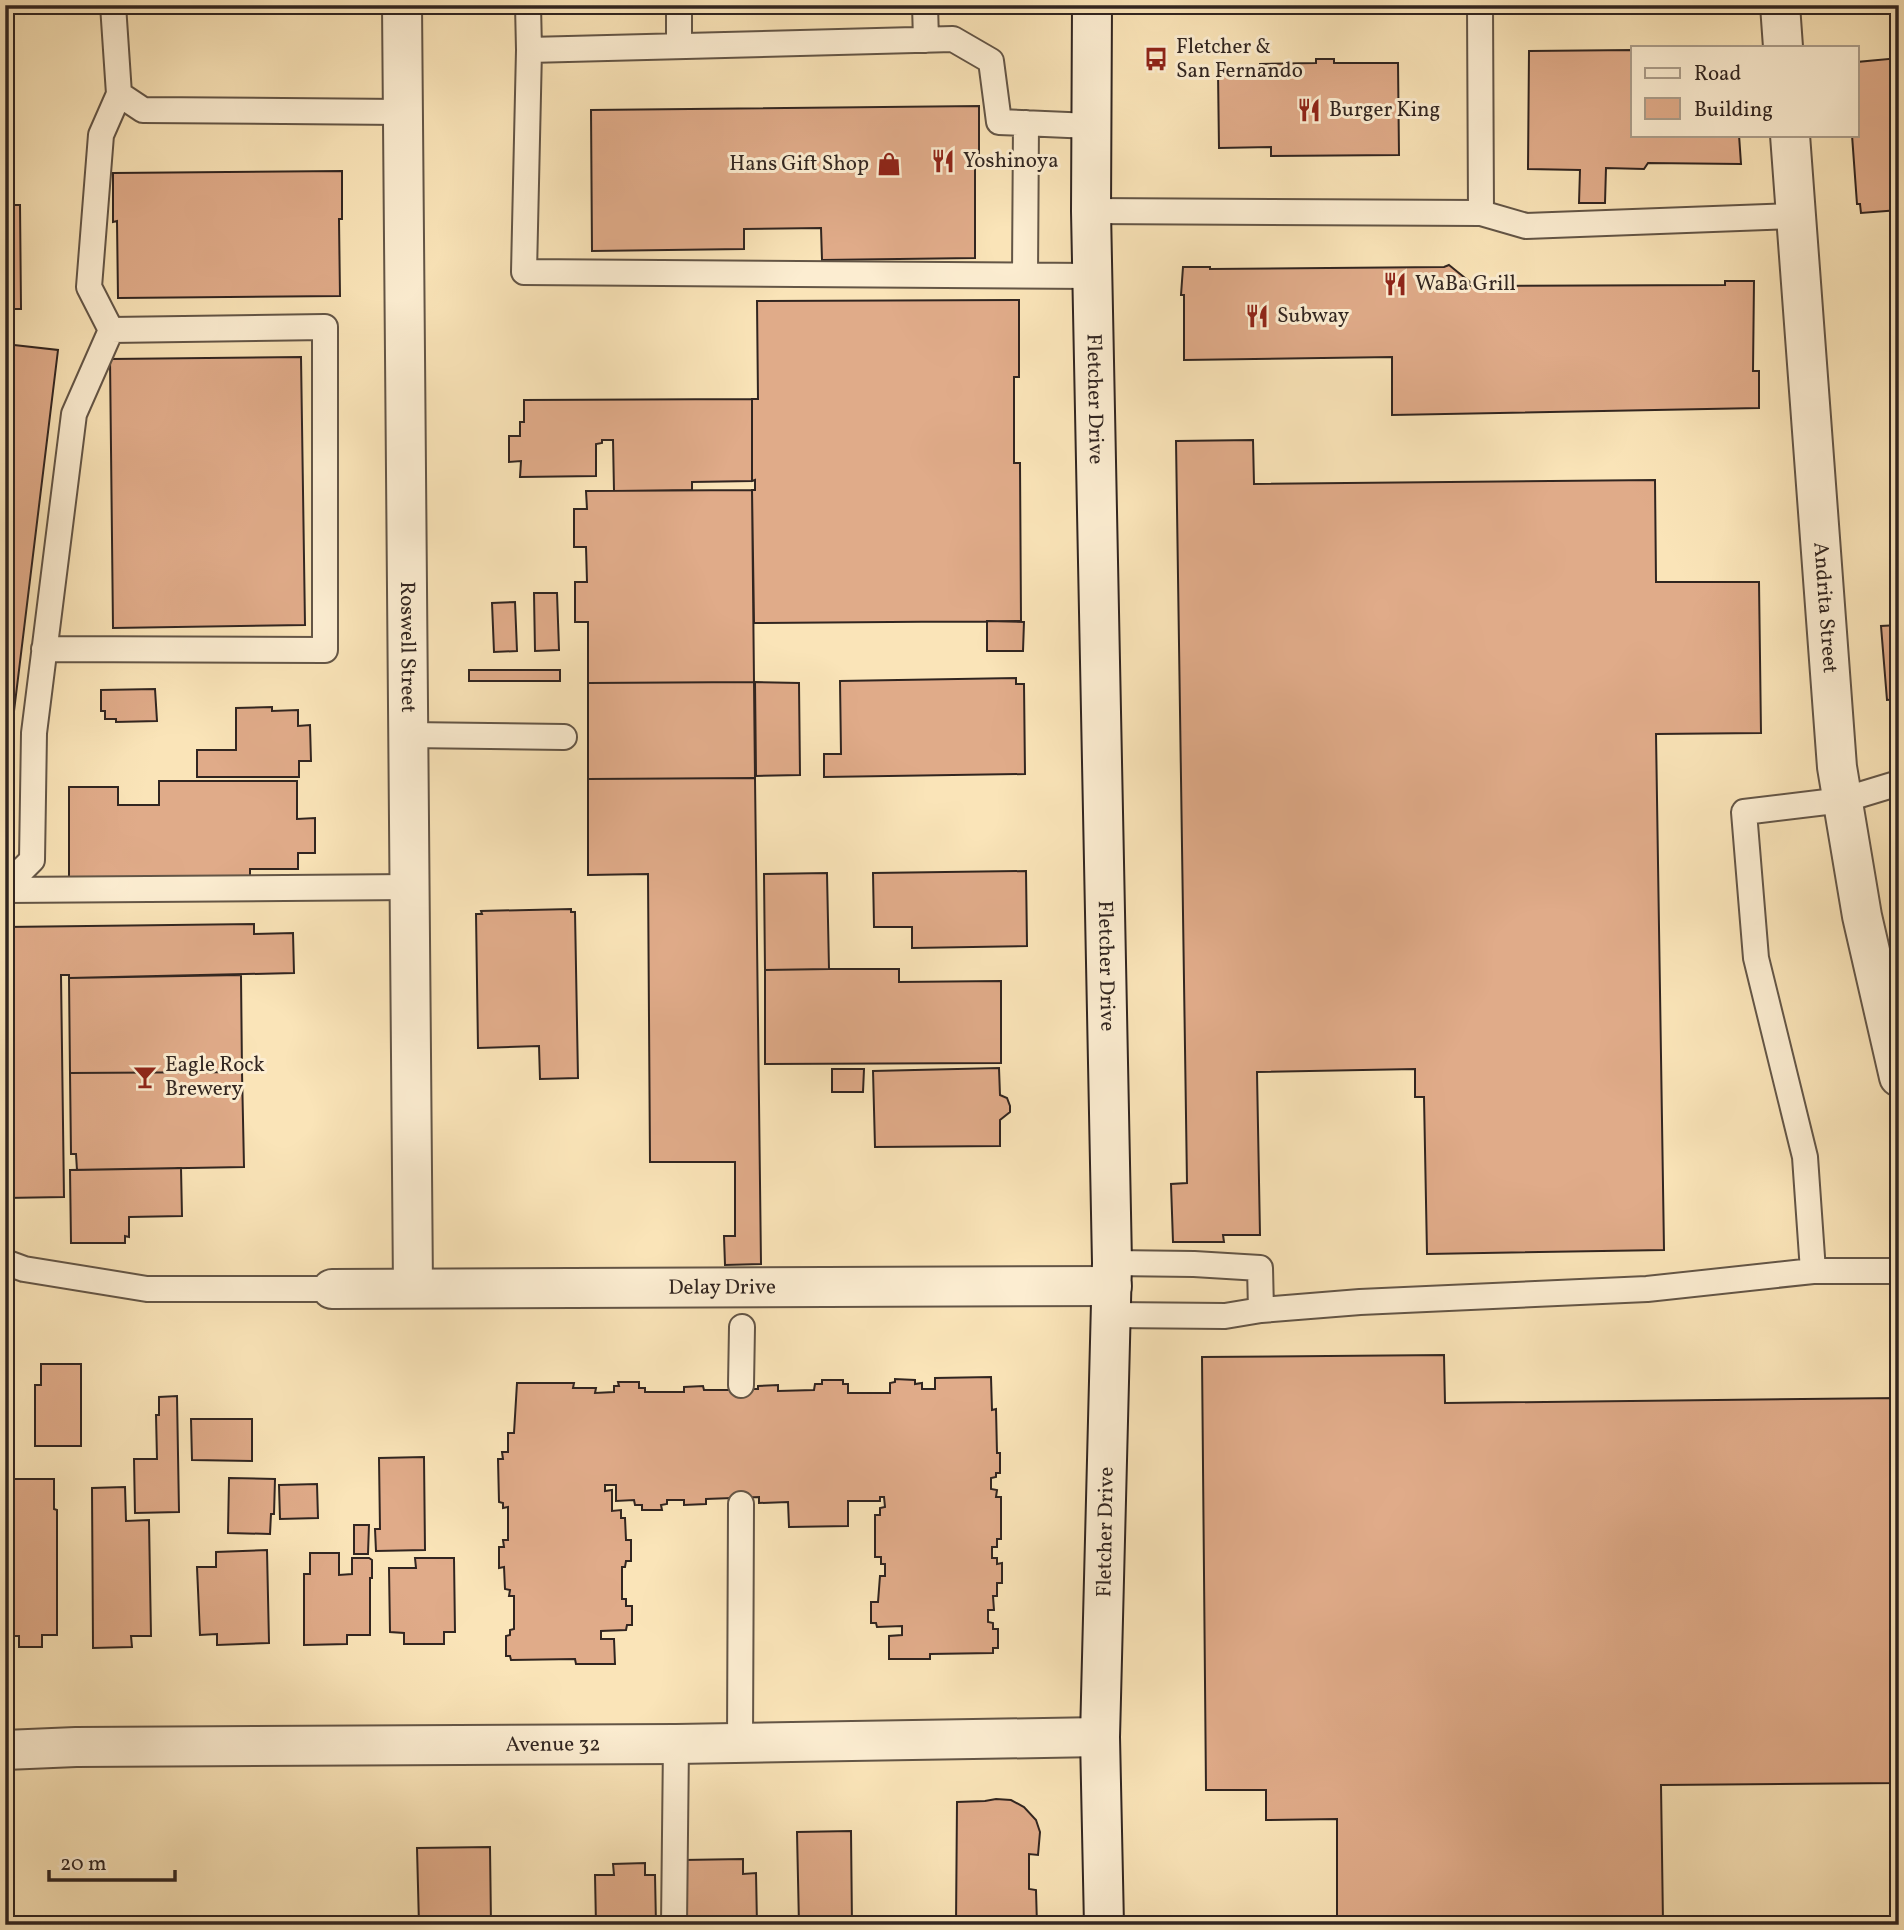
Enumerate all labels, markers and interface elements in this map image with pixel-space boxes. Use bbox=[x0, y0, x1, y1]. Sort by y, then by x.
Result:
place label: Fletcher & San Fernando bbox=[1176, 33, 1303, 86]
bus stop icon: Fletcher & San Fernando bbox=[1142, 45, 1170, 73]
legend bbox=[1631, 46, 1858, 136]
text: Road bbox=[1694, 60, 1741, 89]
restaurant icon: Burger King bbox=[1295, 96, 1323, 124]
place label: Burger King bbox=[1329, 96, 1440, 125]
text: Building bbox=[1694, 96, 1773, 125]
restaurant icon: Yoshinoya bbox=[929, 147, 957, 175]
place label: Yoshinoya bbox=[963, 147, 1059, 176]
place label: Hans Gift Shop bbox=[729, 150, 869, 179]
shop icon: Hans Gift Shop bbox=[875, 150, 903, 178]
restaurant icon: WaBa Grill bbox=[1381, 270, 1409, 298]
place label: WaBa Grill bbox=[1415, 270, 1516, 299]
restaurant icon: Subway bbox=[1243, 302, 1271, 330]
place label: Subway bbox=[1277, 302, 1350, 331]
street label: Fletcher Drive bbox=[1079, 333, 1111, 465]
street label: Andrita Street bbox=[1806, 541, 1844, 674]
street label: Roswell Street bbox=[392, 581, 423, 713]
street label: Fletcher Drive bbox=[1090, 900, 1122, 1032]
place label: Eagle Rock Brewery bbox=[165, 1051, 265, 1104]
bar icon: Eagle Rock Brewery bbox=[131, 1063, 159, 1091]
street label: Delay Drive bbox=[668, 1273, 776, 1302]
street label: Fletcher Drive bbox=[1090, 1466, 1122, 1598]
street label: Avenue 32 bbox=[505, 1730, 601, 1759]
scale bar bbox=[49, 1839, 175, 1883]
text: 20 m bbox=[60, 1850, 106, 1879]

